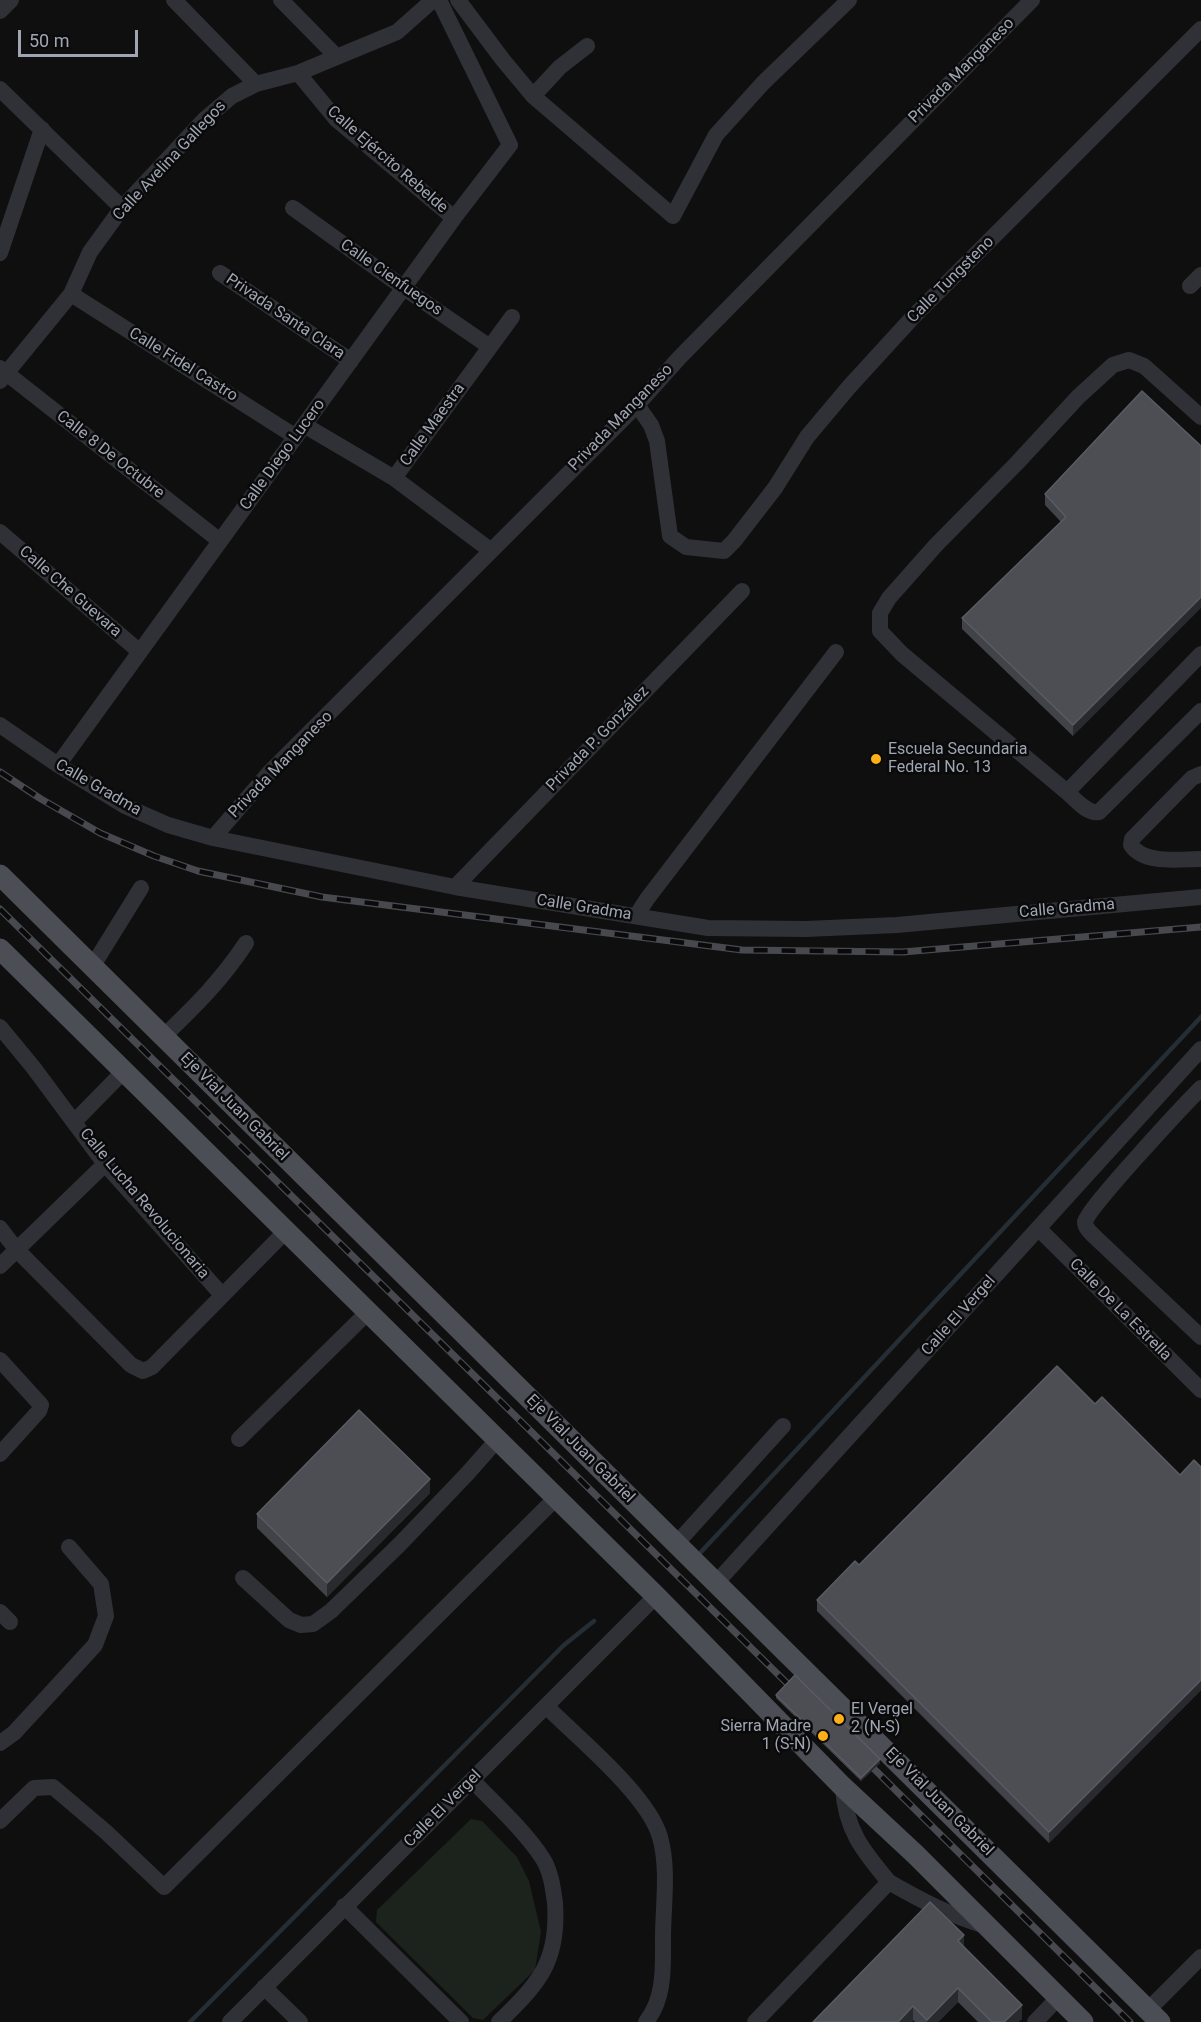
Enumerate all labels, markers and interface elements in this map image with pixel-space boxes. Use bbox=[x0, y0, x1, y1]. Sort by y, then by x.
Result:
street label: Privada Manganeso bbox=[905, 14, 1019, 128]
scale bar bbox=[21, 18, 141, 56]
text: 50 m bbox=[29, 30, 69, 51]
street label: Calle Avelina Gallegos bbox=[109, 97, 231, 225]
street label: Calle Ejército Rebelde bbox=[323, 102, 451, 218]
street label: Calle Tungsteno bbox=[904, 233, 998, 327]
street label: Calle Cienfuegos bbox=[336, 236, 446, 320]
street label: Privada Santa Clara bbox=[222, 270, 348, 364]
street label: Calle Fidel Castro bbox=[125, 324, 241, 406]
street label: Privada Manganeso bbox=[565, 360, 677, 476]
street label: Calle Maestra bbox=[396, 380, 470, 470]
street label: Calle Diego Lucero bbox=[236, 396, 330, 514]
street label: Calle 8 De Octubre bbox=[52, 407, 168, 503]
street label: Calle Che Guevara bbox=[15, 542, 125, 642]
street label: Privada P. González bbox=[543, 682, 653, 796]
street label: Privada Manganeso bbox=[225, 707, 337, 823]
place label: Escuela Secundaria Federal No. 13 bbox=[888, 740, 1027, 778]
marker: Escuela Secundaria Federal No. 13 bbox=[869, 752, 883, 766]
street label: Calle Gradma bbox=[52, 756, 144, 820]
street label: Calle Gradma bbox=[535, 891, 633, 925]
street label: Calle Gradma bbox=[1018, 895, 1116, 923]
street label: Eje Vial Juan Gabriel bbox=[176, 1049, 292, 1165]
street label: Calle Lucha Revolucionaria bbox=[75, 1125, 213, 1283]
street label: Calle De La Estrella bbox=[1065, 1255, 1175, 1365]
street label: Calle El Vergel bbox=[918, 1272, 1000, 1360]
street label: Eje Vial Juan Gabriel bbox=[522, 1391, 638, 1507]
place label: El Vergel 2 (N-S) bbox=[851, 1700, 913, 1738]
marker: El Vergel 2 (N-S) bbox=[832, 1712, 846, 1726]
place label: Sierra Madre 1 (S-N) bbox=[720, 1717, 811, 1755]
marker: Sierra Madre 1 (S-N) bbox=[816, 1729, 830, 1743]
street label: Eje Vial Juan Gabriel bbox=[881, 1744, 997, 1860]
street label: Calle El Vergel bbox=[400, 1766, 486, 1852]

